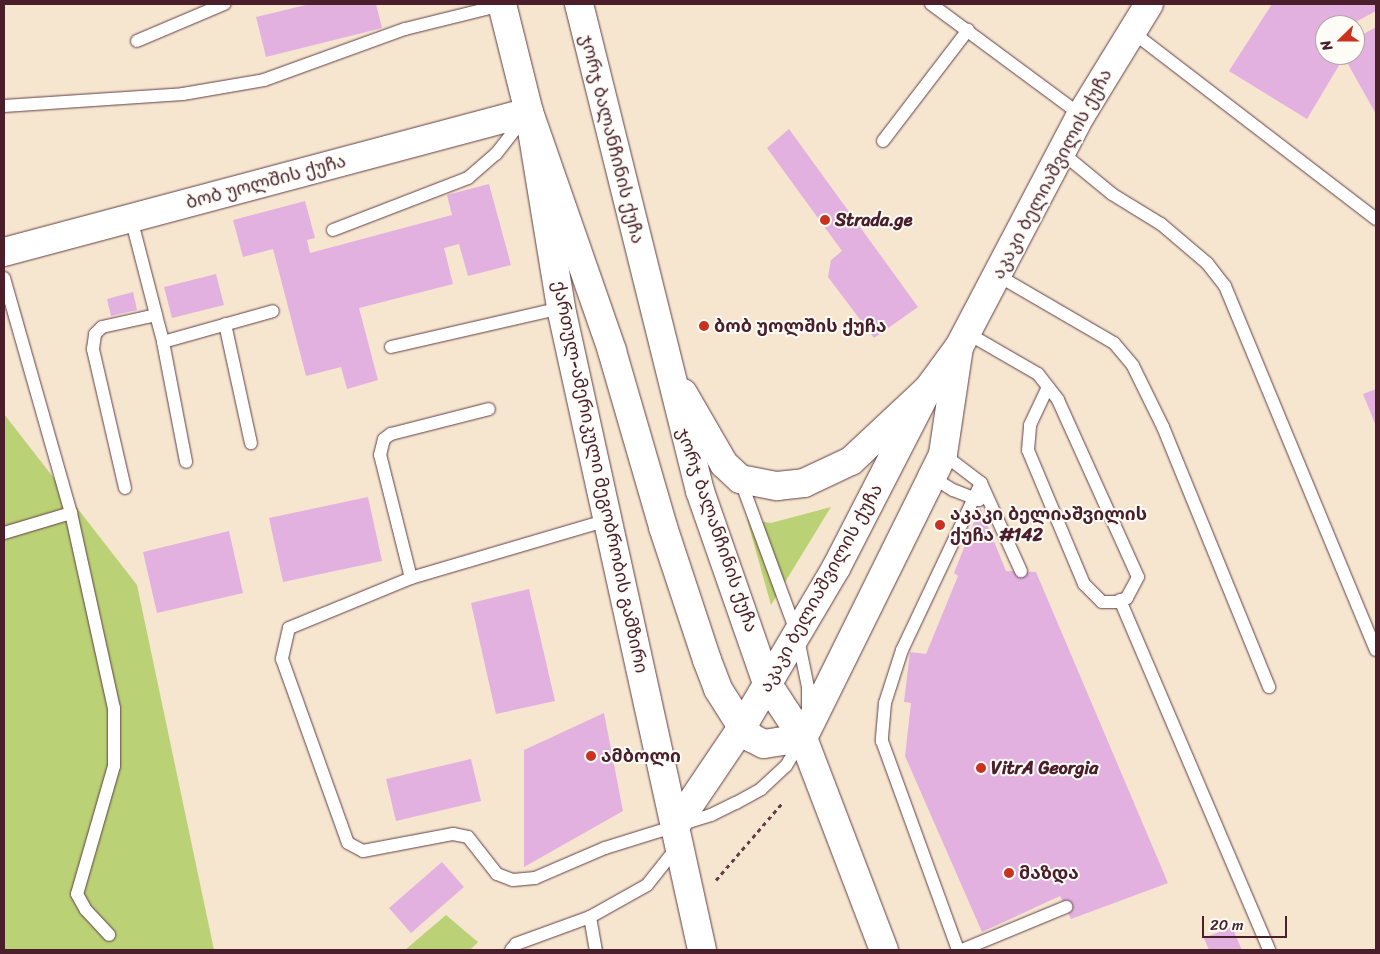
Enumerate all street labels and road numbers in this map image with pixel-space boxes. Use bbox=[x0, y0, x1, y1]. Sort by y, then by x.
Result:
street label: ჯორჯ ბალანჩინის ქუჩა bbox=[576, 32, 648, 246]
street label: აკაკი ბელიაშვილის ქუჩა bbox=[987, 65, 1117, 283]
street label: ბობ უოლშის ქუჩა bbox=[184, 150, 348, 214]
street label: ქართულ-ამერიკული მეგობრობის გამზირი bbox=[548, 279, 652, 675]
street label: ჯორჯ ბალანჩინის ქუჩა bbox=[672, 425, 762, 635]
street label: აკაკი ბელიაშვილის ქუჩა bbox=[755, 480, 887, 696]

